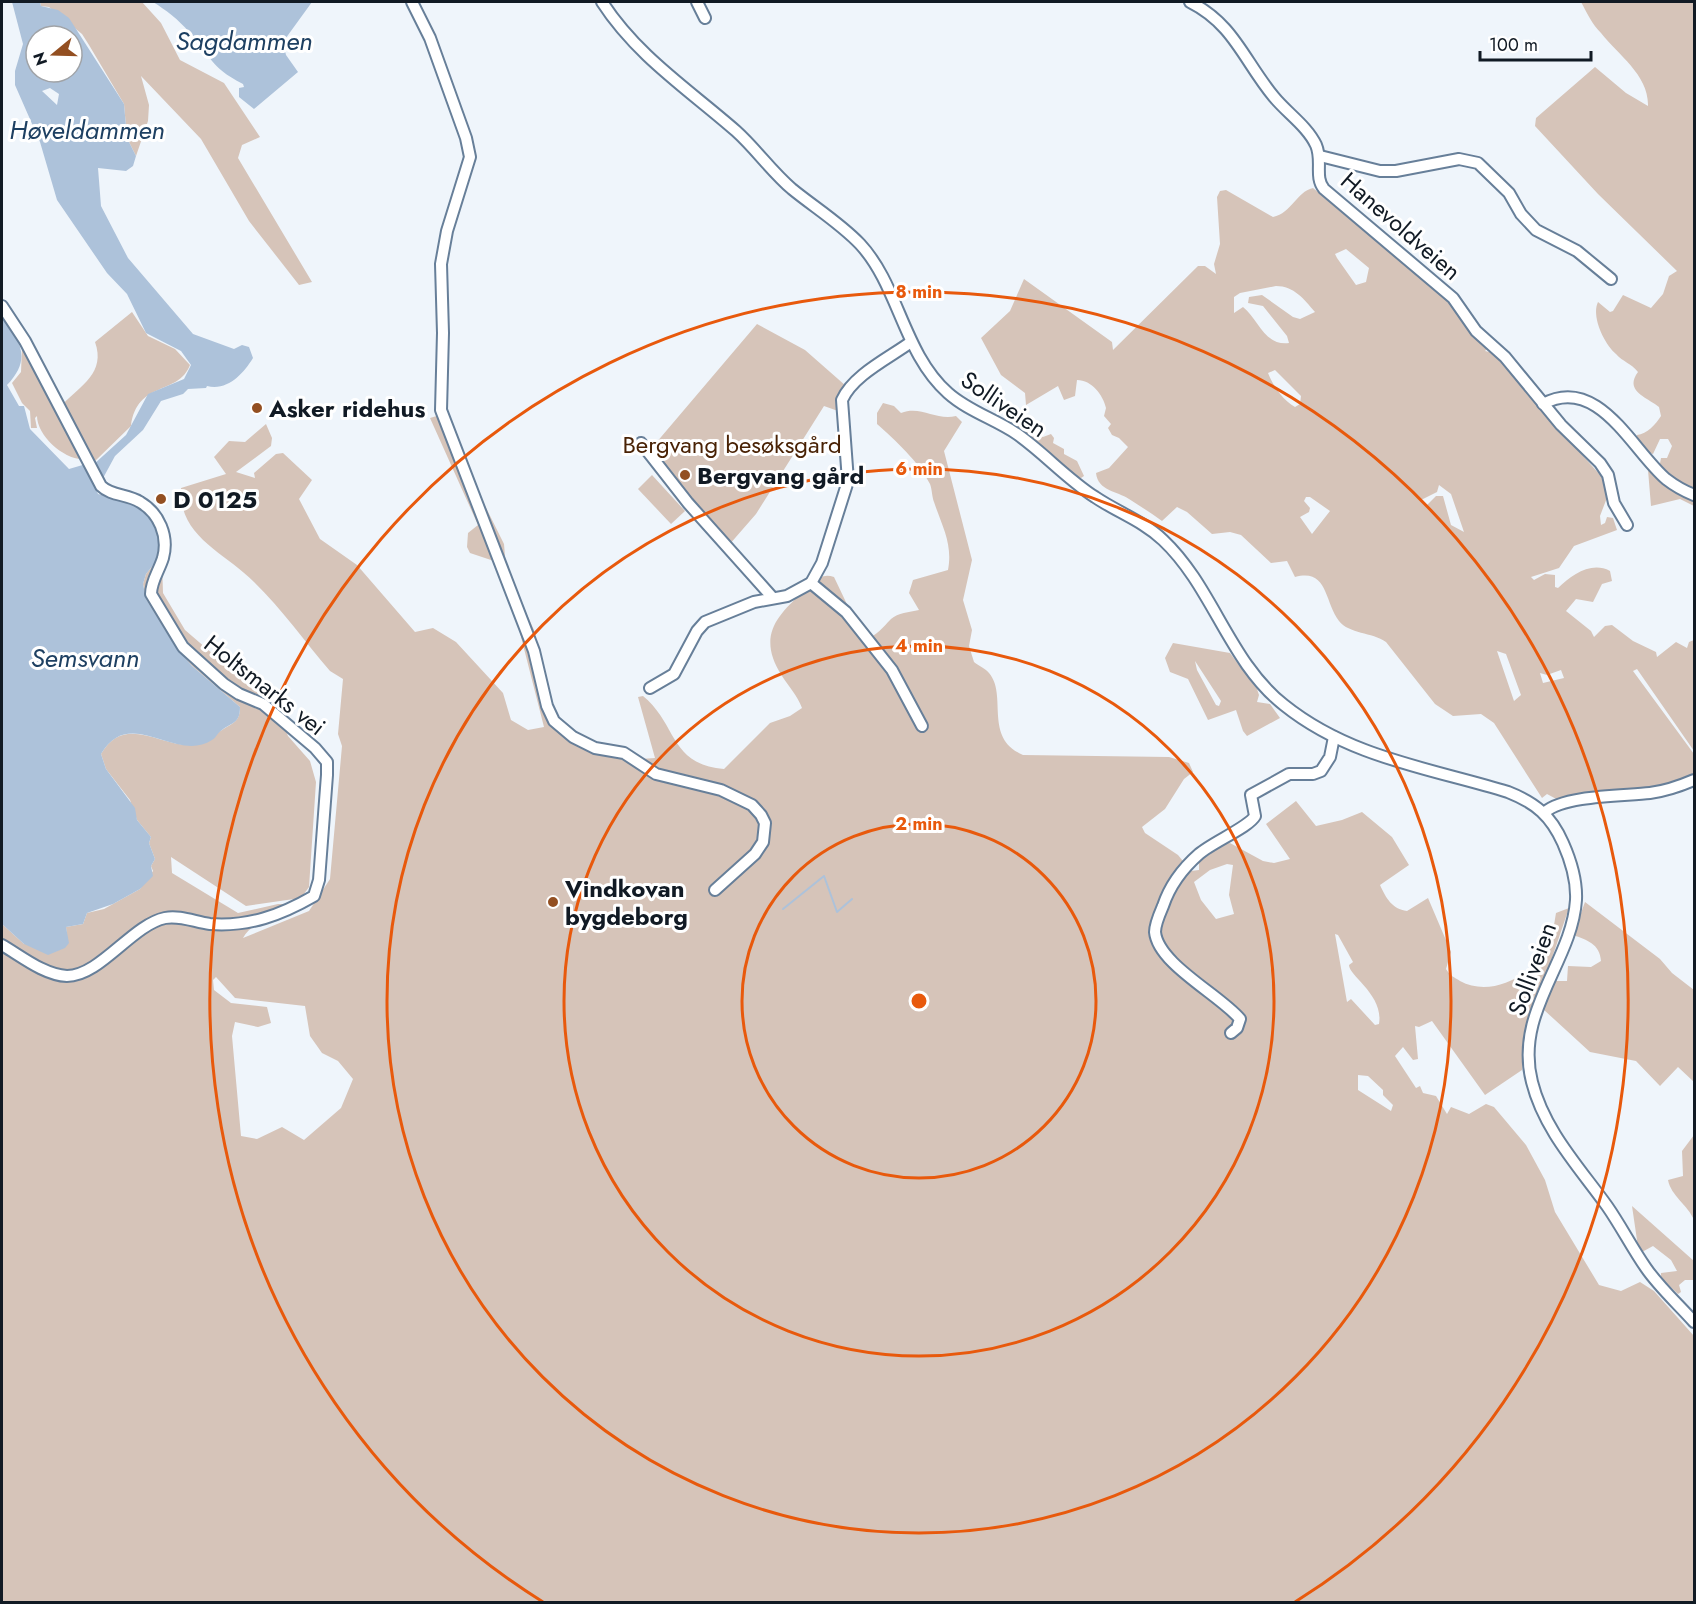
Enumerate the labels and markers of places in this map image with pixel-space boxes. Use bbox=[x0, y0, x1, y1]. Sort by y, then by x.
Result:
place label: Asker ridehus bbox=[268, 391, 425, 426]
marker: Asker ridehus bbox=[250, 401, 264, 415]
place label: Bergvang gård bbox=[697, 458, 864, 493]
marker: Bergvang gård bbox=[678, 468, 692, 482]
place label: D 0125 bbox=[173, 482, 257, 517]
marker: D 0125 bbox=[154, 492, 168, 506]
place label: Vindkovan bygdeborg bbox=[564, 871, 688, 934]
marker: Vindkovan bygdeborg bbox=[546, 895, 560, 909]
centre of rings bbox=[909, 991, 929, 1011]

